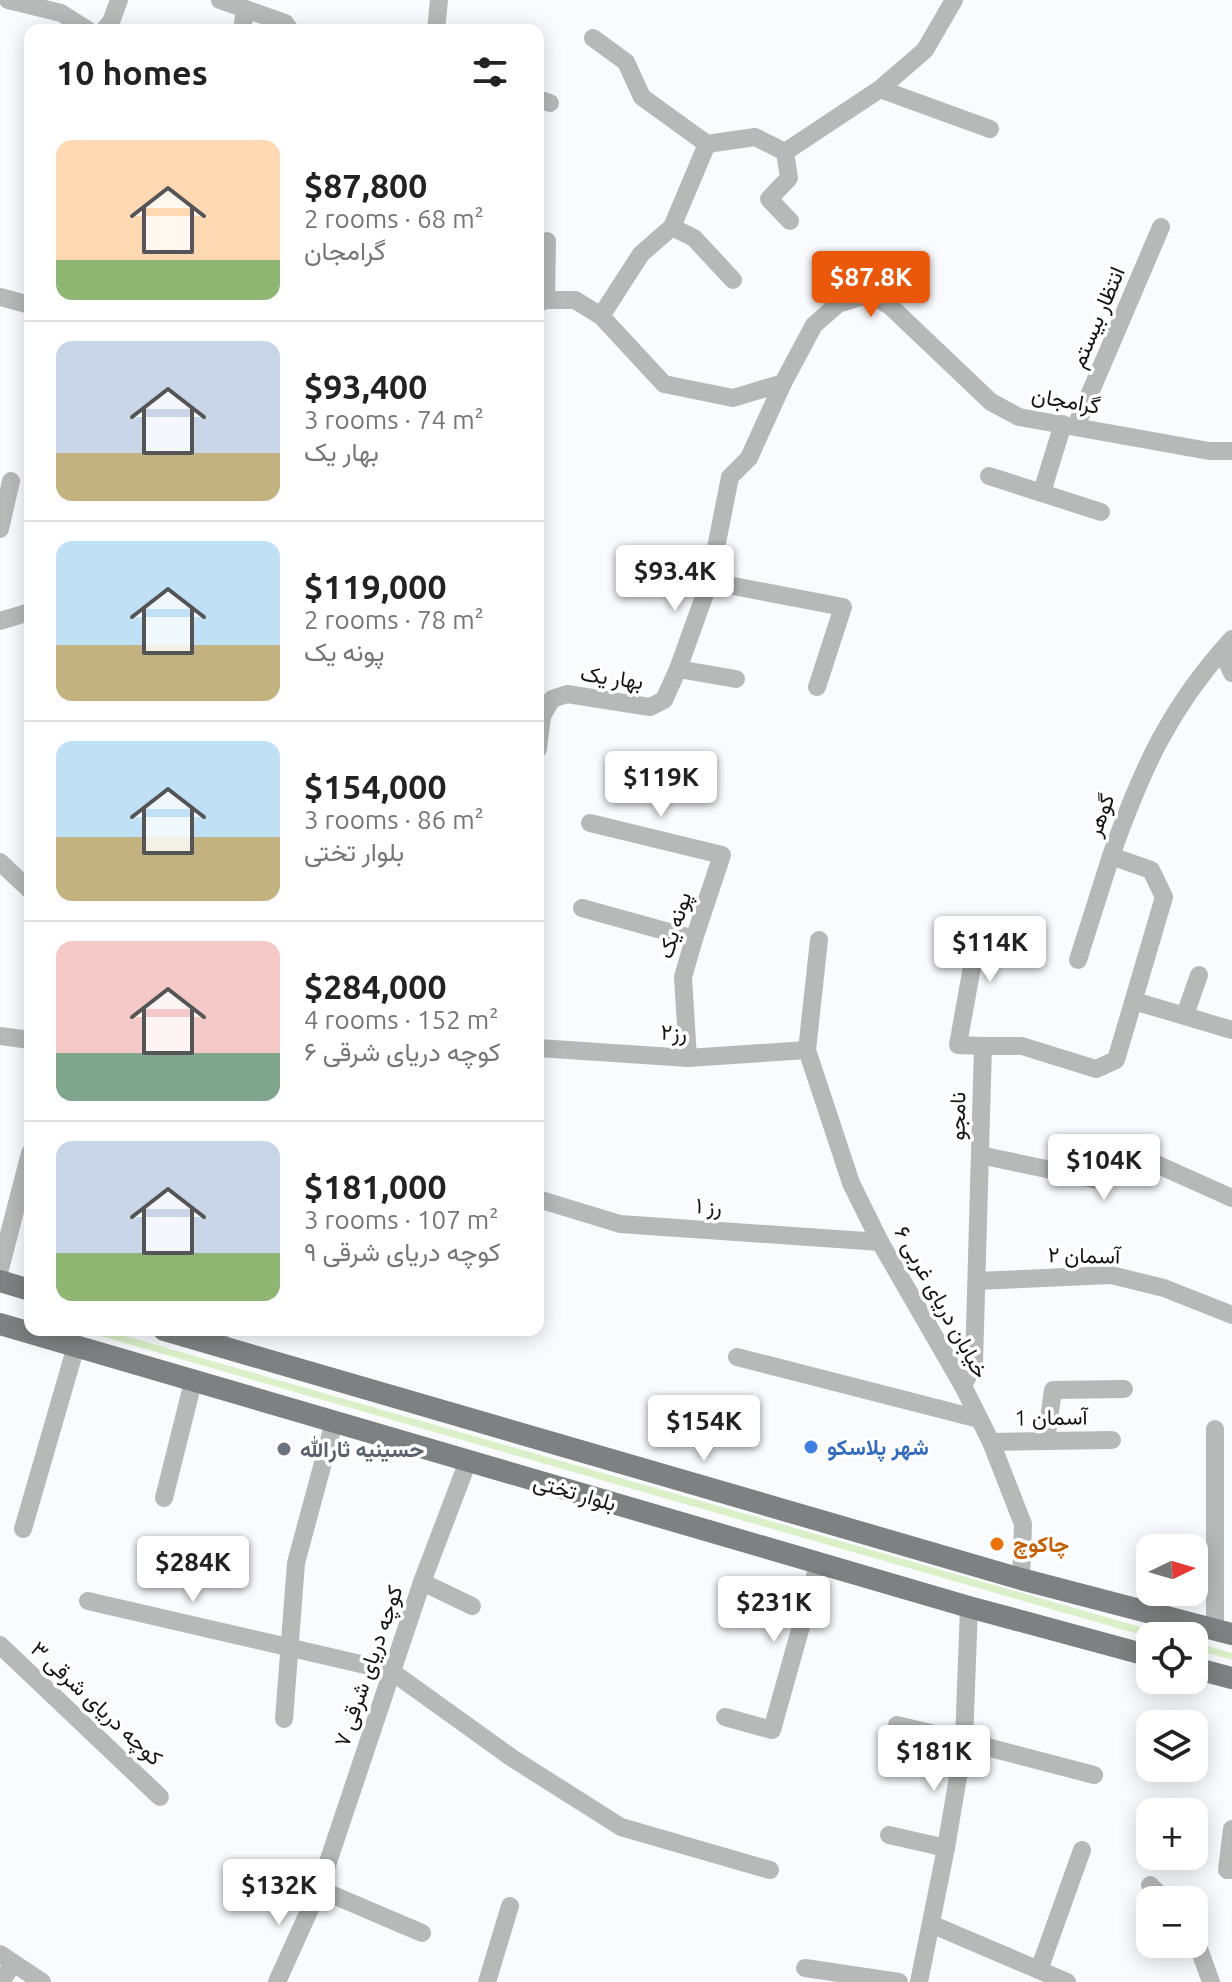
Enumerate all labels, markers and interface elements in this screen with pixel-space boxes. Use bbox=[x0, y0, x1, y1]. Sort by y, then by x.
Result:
icon: filters bbox=[468, 50, 512, 94]
text: 10 homes bbox=[56, 53, 208, 91]
text: $87,800 bbox=[304, 166, 427, 204]
icon: home bbox=[120, 172, 216, 268]
text: 2 rooms · 68 m² bbox=[304, 204, 484, 233]
text: گرامجان bbox=[304, 236, 386, 265]
pin: $87.8K bbox=[806, 251, 936, 319]
text: $87.8K bbox=[830, 262, 912, 291]
street label: انتظار بیستم bbox=[1064, 263, 1132, 372]
text: $93,400 bbox=[304, 367, 427, 405]
icon: home bbox=[120, 373, 216, 469]
street label: گرامجان bbox=[1029, 381, 1103, 420]
text: 3 rooms · 74 m² bbox=[304, 405, 484, 434]
text: بهار یک bbox=[304, 437, 379, 466]
pin: $93.4K bbox=[610, 545, 740, 613]
text: $93.4K bbox=[634, 556, 716, 585]
text: $119,000 bbox=[304, 567, 447, 605]
icon: home bbox=[120, 573, 216, 669]
text: 2 rooms · 78 m² bbox=[304, 605, 484, 634]
text: پونه یک bbox=[304, 637, 385, 666]
street label: بهار یک bbox=[579, 660, 645, 695]
pin: $119K bbox=[605, 751, 717, 819]
text: $119K bbox=[623, 762, 699, 791]
text: $154,000 bbox=[304, 767, 447, 805]
icon: home bbox=[120, 773, 216, 869]
street label: گوهر bbox=[1080, 790, 1121, 841]
text: 3 rooms · 86 m² bbox=[304, 805, 484, 834]
text: بلوار تختی bbox=[304, 837, 404, 866]
street label: پونه یک bbox=[652, 889, 698, 962]
pin: $114K bbox=[934, 916, 1046, 984]
text: $114K bbox=[952, 927, 1028, 956]
text: $284,000 bbox=[304, 967, 447, 1005]
icon: home bbox=[120, 973, 216, 1069]
text: 4 rooms · 152 m² bbox=[304, 1005, 499, 1034]
street label: رز۲ bbox=[660, 1019, 688, 1046]
text: کوچه دریای شرقی ۶ bbox=[304, 1037, 501, 1066]
street label: نامجو bbox=[944, 1092, 971, 1141]
pin: $104K bbox=[1048, 1134, 1160, 1202]
text: $104K bbox=[1066, 1145, 1142, 1174]
text: $181,000 bbox=[304, 1167, 447, 1205]
icon: home bbox=[120, 1173, 216, 1269]
street label: رز ۱ bbox=[695, 1192, 723, 1221]
text: 3 rooms · 107 m² bbox=[304, 1205, 499, 1234]
street label: خیابان دریای غربی ۶ bbox=[889, 1221, 995, 1383]
text: کوچه دریای شرقی ۹ bbox=[304, 1237, 501, 1266]
street label: آسمان ۲ bbox=[1048, 1241, 1122, 1269]
pin: $154K bbox=[648, 1395, 760, 1463]
street label: آسمان 1 bbox=[1014, 1403, 1090, 1431]
text: $154K bbox=[666, 1406, 742, 1435]
place label: شهر پلاسکو bbox=[827, 1434, 929, 1463]
place label: حسینیه ثارالله bbox=[300, 1436, 424, 1463]
marker: شهر پلاسکو bbox=[802, 1438, 820, 1456]
marker: حسینیه ثارالله bbox=[275, 1440, 293, 1458]
street label: بلوار تختی bbox=[530, 1468, 619, 1517]
place label: چاکوچ bbox=[1013, 1531, 1069, 1560]
north arrow bbox=[1136, 1534, 1208, 1606]
map controls bbox=[1136, 1534, 1208, 1958]
marker: چاکوچ bbox=[988, 1535, 1006, 1553]
pin: $284K bbox=[137, 1536, 249, 1604]
text: $284K bbox=[155, 1547, 231, 1576]
pin: $231K bbox=[718, 1576, 830, 1644]
street label: کوچه دریای شرقی ۷ bbox=[328, 1582, 410, 1751]
text: $231K bbox=[736, 1587, 812, 1616]
button: locate bbox=[1136, 1622, 1208, 1694]
street label: کوچه دریای شرقی ۳ bbox=[25, 1635, 168, 1772]
button: layers bbox=[1136, 1710, 1208, 1782]
pin: $181K bbox=[878, 1725, 990, 1793]
text: $181K bbox=[896, 1736, 972, 1765]
button: + bbox=[1136, 1798, 1208, 1870]
pin: $132K bbox=[223, 1859, 335, 1927]
text: $132K bbox=[241, 1870, 317, 1899]
button: − bbox=[1136, 1886, 1208, 1958]

